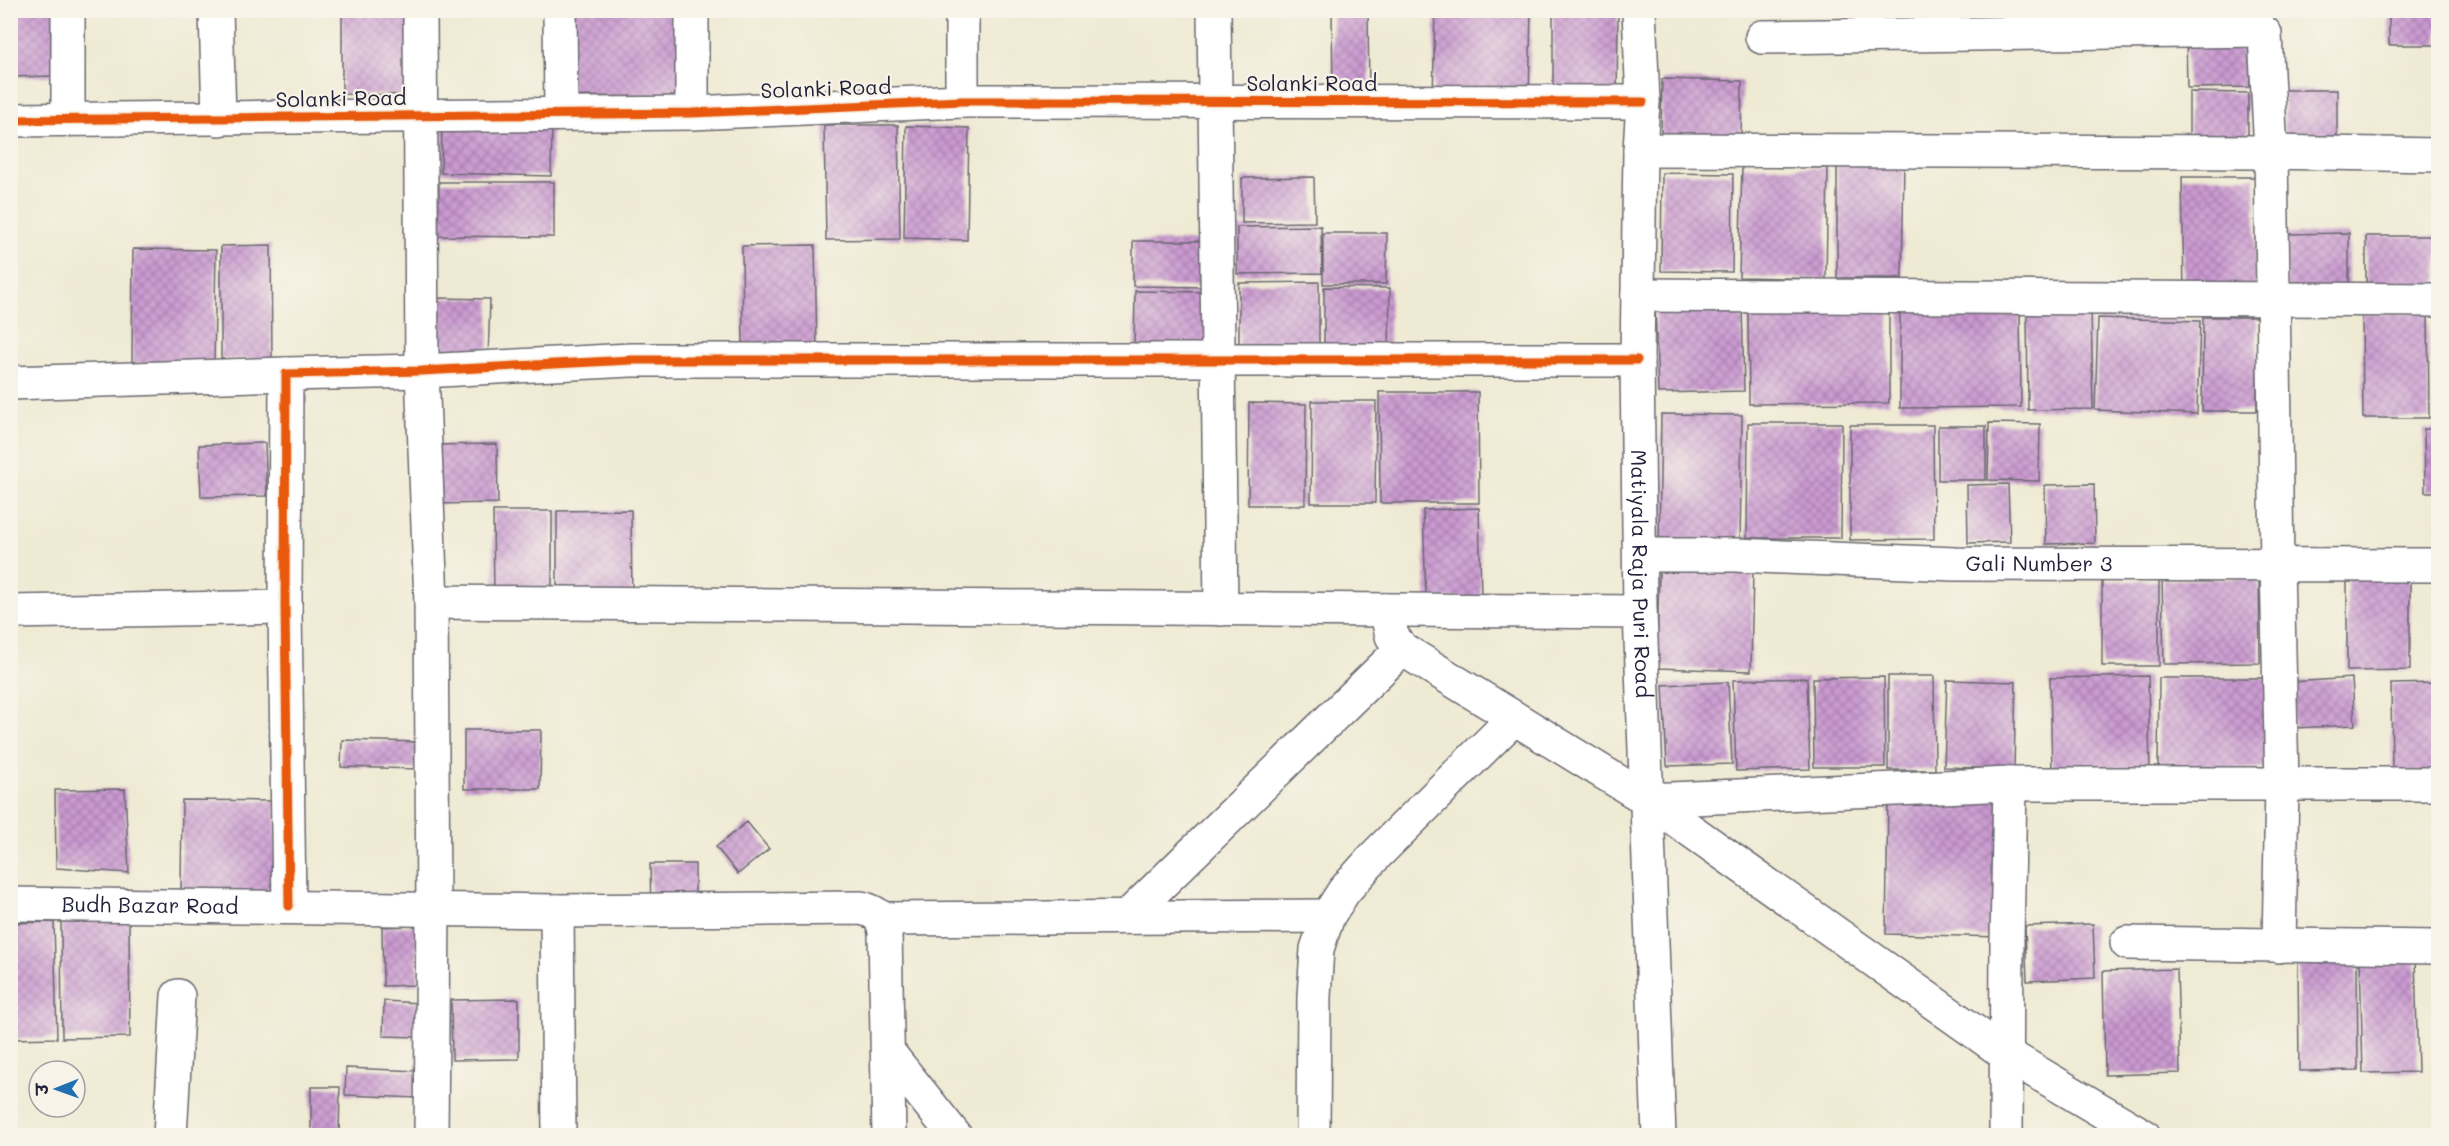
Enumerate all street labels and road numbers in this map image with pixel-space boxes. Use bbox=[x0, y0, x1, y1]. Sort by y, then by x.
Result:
street label: Solanki Road bbox=[1247, 69, 1377, 96]
street label: Solanki Road bbox=[760, 72, 892, 103]
street label: Solanki Road bbox=[275, 83, 407, 112]
street label: Matiyala Raja Puri Road bbox=[1626, 449, 1658, 698]
street label: Gali Number 3 bbox=[1965, 549, 2112, 576]
street label: Budh Bazar Road bbox=[61, 890, 239, 919]

